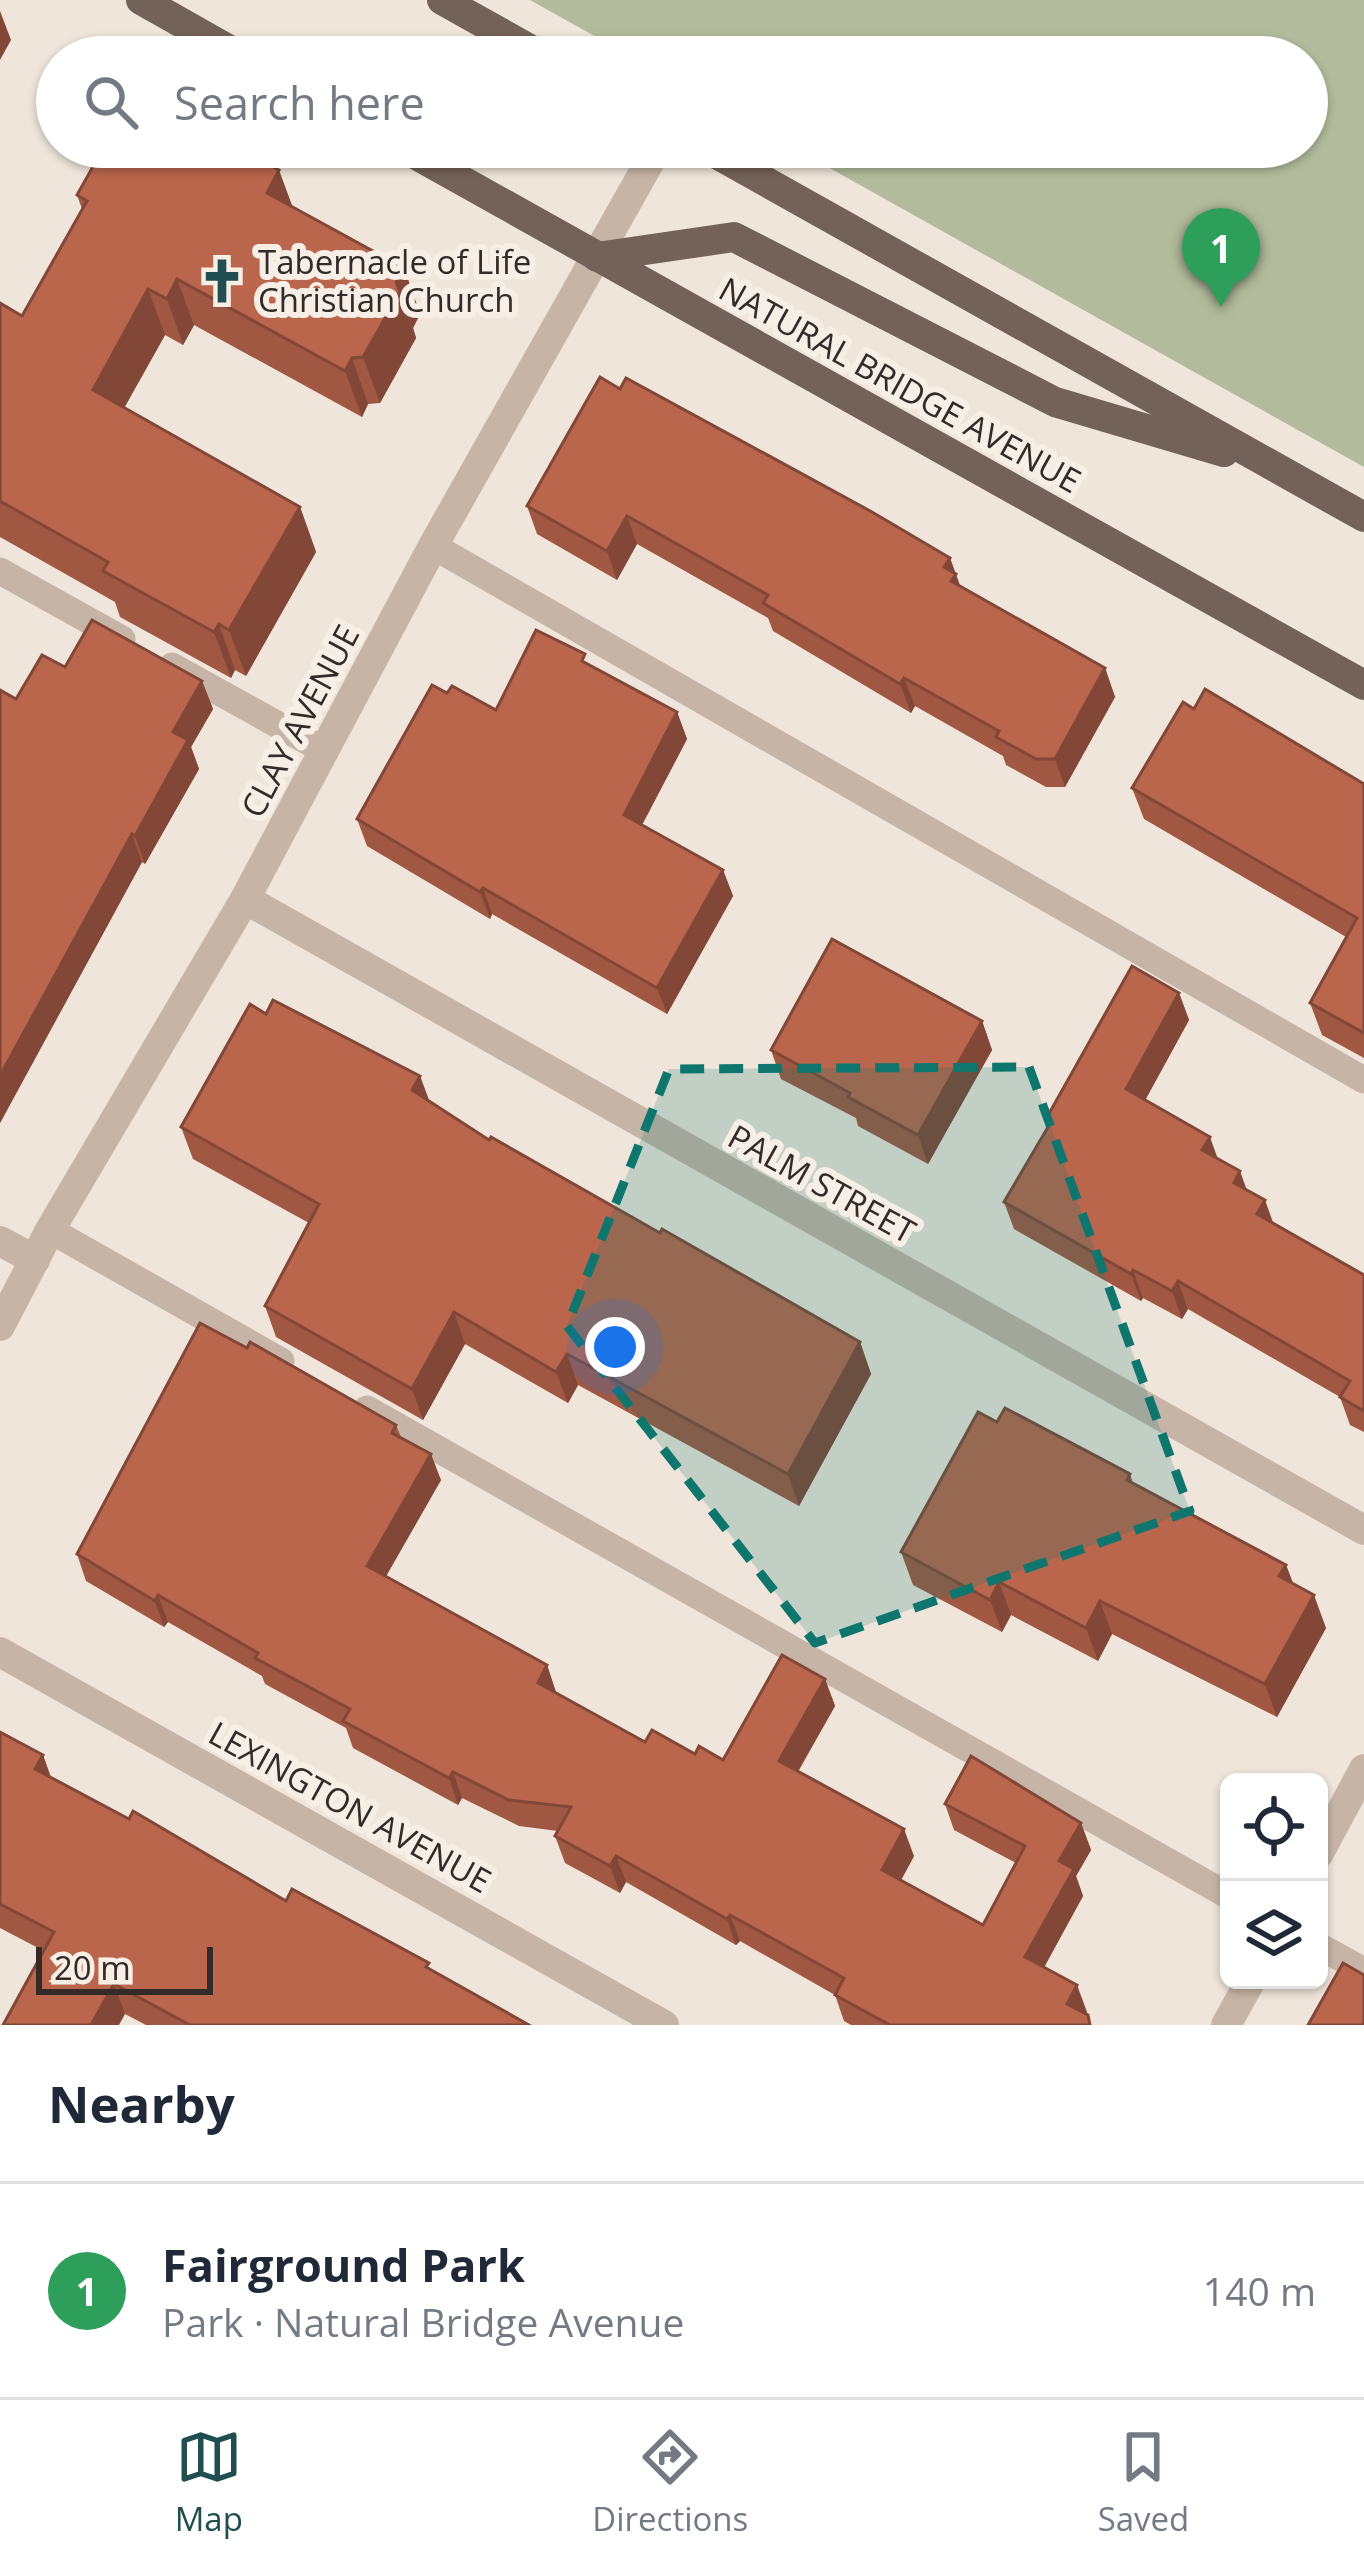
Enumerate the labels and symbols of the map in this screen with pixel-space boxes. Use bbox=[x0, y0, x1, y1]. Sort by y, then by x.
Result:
pin: 1 bbox=[1182, 208, 1260, 307]
place label: Tabernacle of Life Christian Church bbox=[258, 239, 531, 322]
church icon: Tabernacle of Life Christian Church bbox=[197, 256, 247, 306]
street label: NATURAL BRIDGE AVENUE bbox=[711, 266, 1089, 503]
street label: CLAY AVENUE bbox=[230, 617, 369, 825]
street label: PALM STREET bbox=[721, 1114, 924, 1254]
your location bbox=[585, 1317, 645, 1377]
street label: LEXINGTON AVENUE bbox=[201, 1710, 499, 1903]
scale bar bbox=[36, 1941, 213, 1994]

